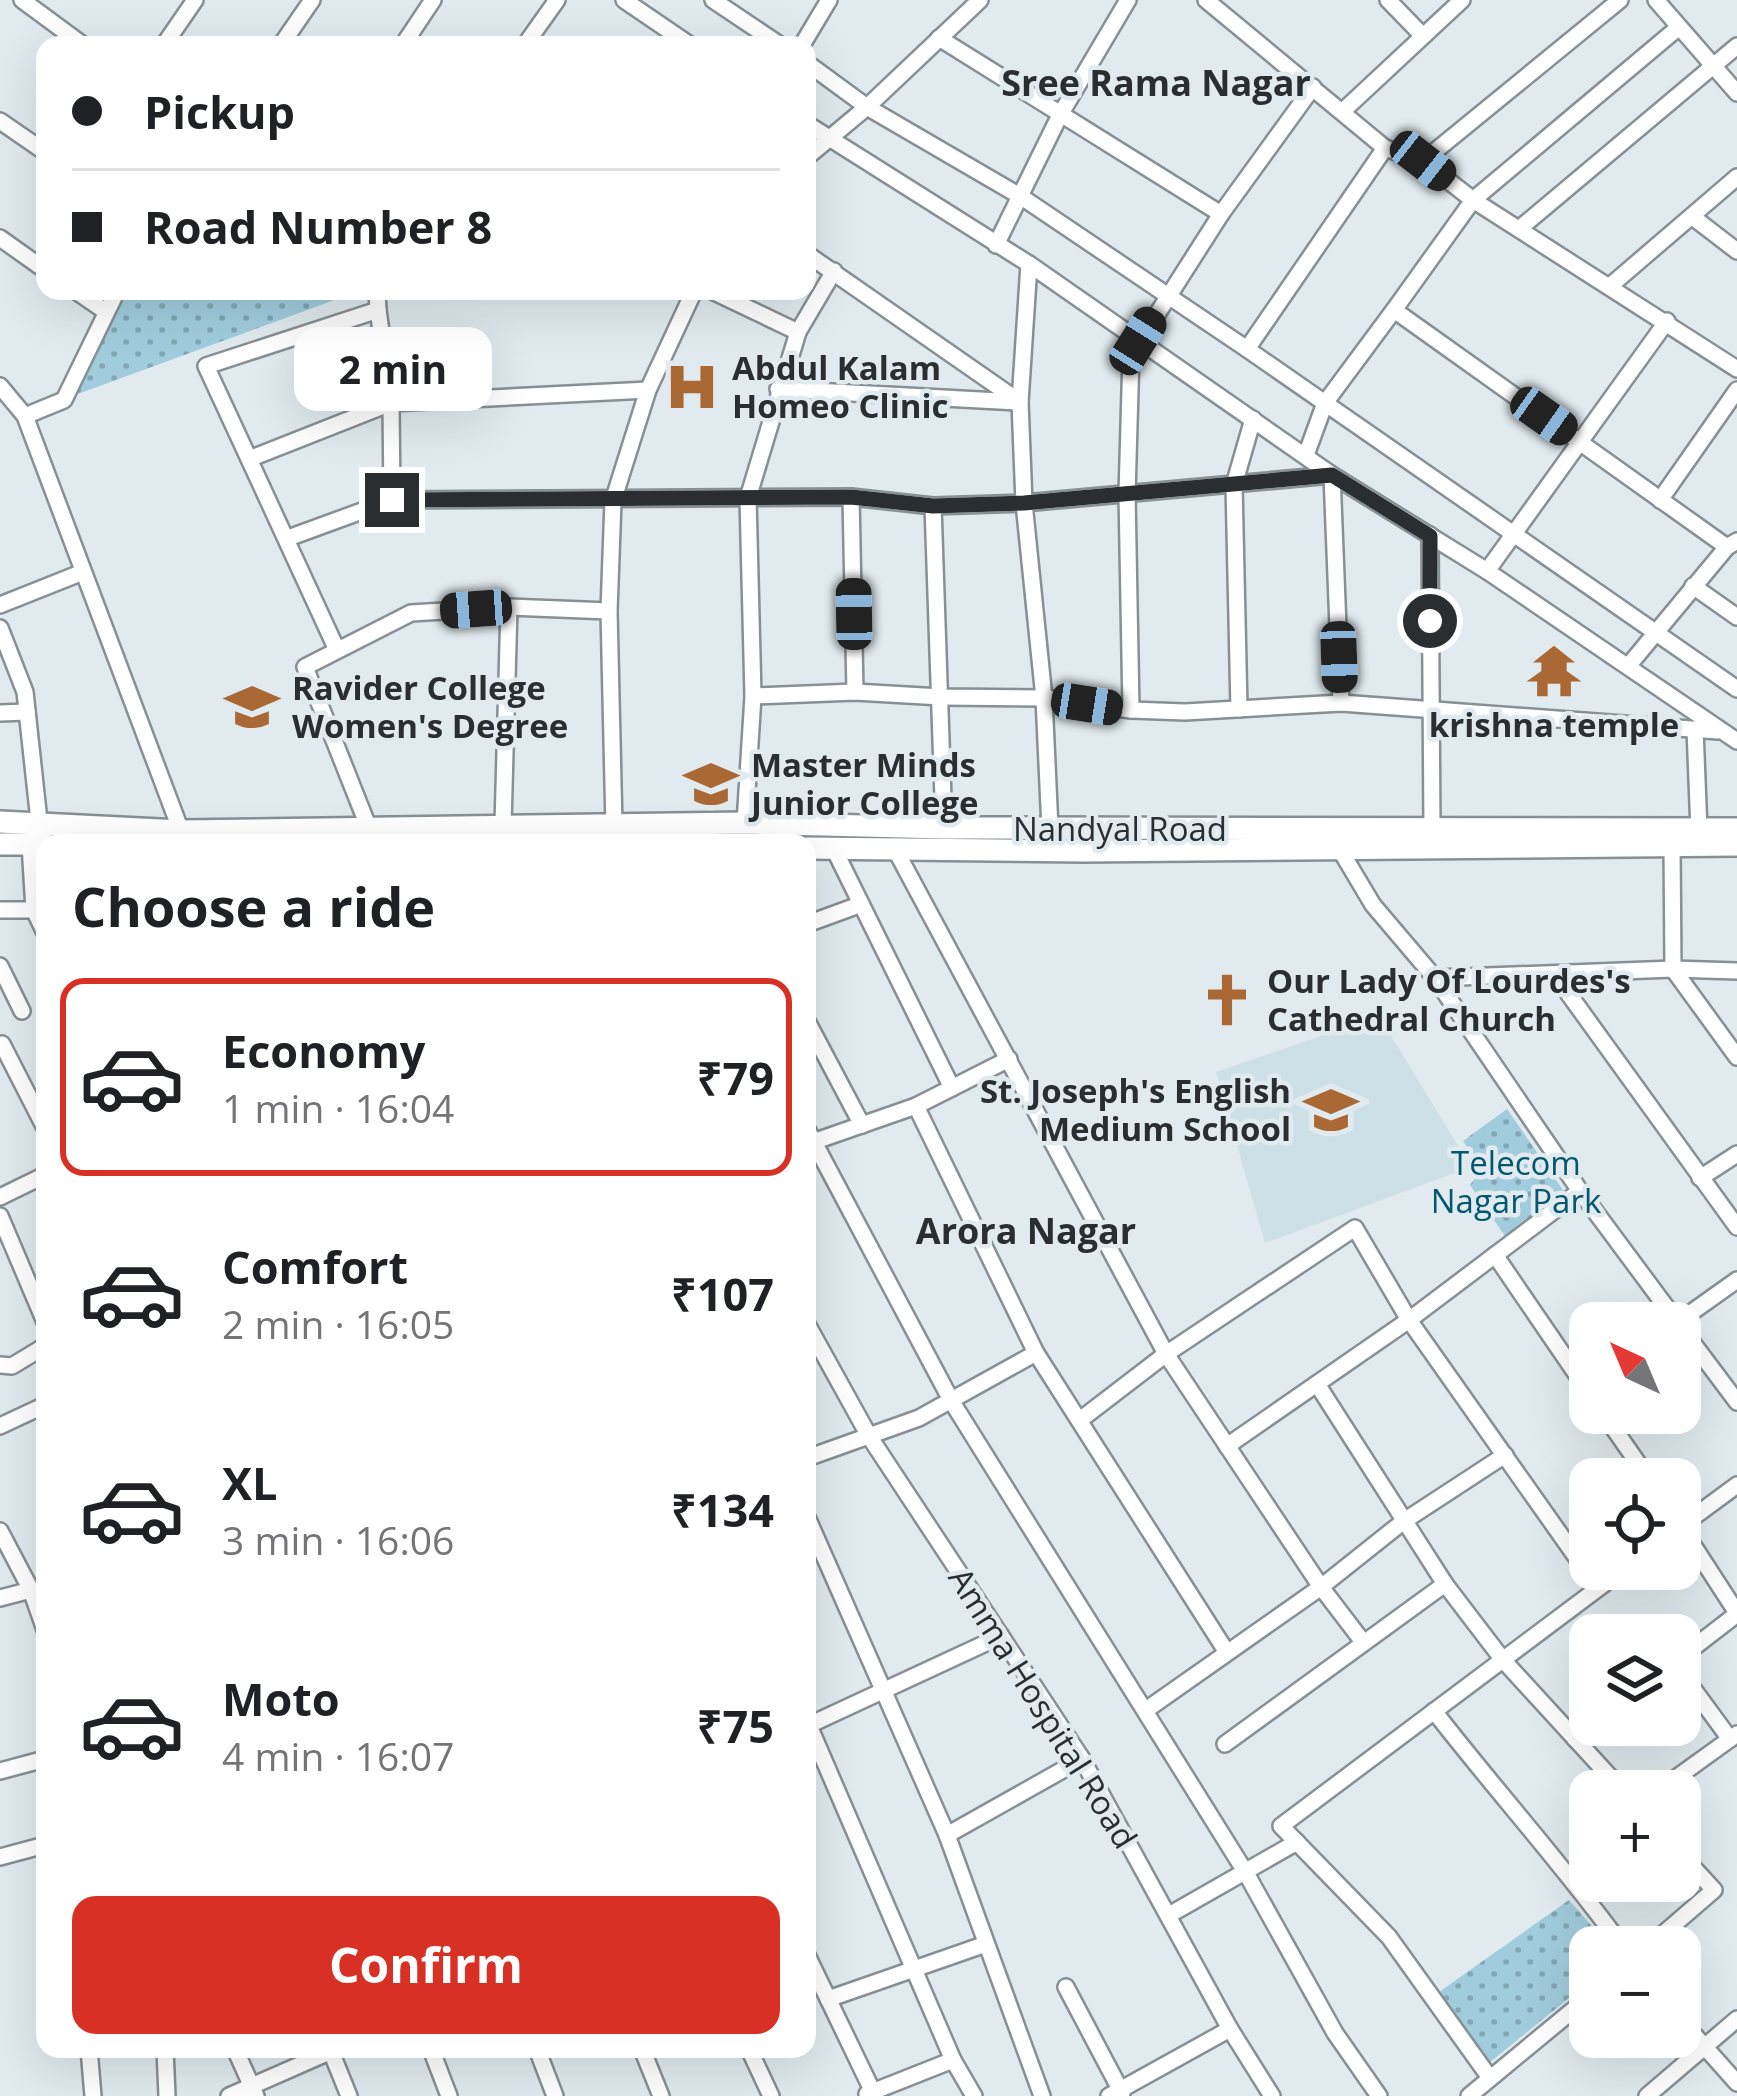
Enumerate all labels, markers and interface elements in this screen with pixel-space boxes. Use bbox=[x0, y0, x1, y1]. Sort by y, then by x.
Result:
district label: Sree Rama Nagar bbox=[1001, 58, 1311, 107]
text: Pickup bbox=[144, 81, 295, 142]
car bbox=[1384, 125, 1462, 197]
text: Road Number 8 bbox=[144, 196, 492, 257]
car bbox=[1104, 301, 1172, 381]
callout: 2 min bbox=[293, 326, 491, 410]
text: 2 min bbox=[339, 342, 447, 395]
place label: Abdul Kalam Homeo Clinic bbox=[732, 345, 948, 428]
hospital icon: Abdul Kalam Homeo Clinic bbox=[663, 358, 721, 416]
car bbox=[1504, 381, 1584, 451]
route end bbox=[365, 473, 419, 527]
car bbox=[835, 578, 873, 650]
car bbox=[439, 589, 513, 629]
route start bbox=[1403, 594, 1457, 648]
car bbox=[1320, 620, 1358, 694]
temple icon: krishna temple bbox=[1525, 642, 1583, 700]
place label: Ravider College Women's Degree bbox=[292, 665, 568, 748]
school or university icon: Ravider College Women's Degree bbox=[223, 678, 281, 736]
car bbox=[1049, 681, 1125, 727]
place label: krishna temple bbox=[1429, 702, 1679, 747]
place label: Master Minds Junior College bbox=[748, 742, 979, 825]
school or university icon: Master Minds Junior College bbox=[682, 755, 740, 813]
street label: Nandyal Road bbox=[1013, 806, 1227, 851]
text: Choose a ride bbox=[72, 869, 435, 943]
place label: Our Lady Of Lourdes's Cathedral Church bbox=[1267, 958, 1631, 1041]
church icon: Our Lady Of Lourdes's Cathedral Church bbox=[1198, 971, 1256, 1029]
text: Economy bbox=[222, 1020, 425, 1081]
icon: car bbox=[78, 1023, 186, 1131]
text: ₹79 bbox=[697, 1047, 774, 1108]
place label: St. Joseph's English Medium School bbox=[980, 1068, 1291, 1151]
text: 1 min · 16:04 bbox=[222, 1081, 454, 1134]
school or university icon: St. Joseph's English Medium School bbox=[1302, 1081, 1360, 1139]
park label: Telecom Nagar Park bbox=[1431, 1140, 1602, 1223]
district label: Arora Nagar bbox=[916, 1206, 1136, 1255]
text: Comfort bbox=[222, 1236, 408, 1297]
icon: car bbox=[78, 1239, 186, 1347]
text: ₹107 bbox=[671, 1263, 774, 1324]
text: 2 min · 16:05 bbox=[222, 1297, 454, 1350]
north arrow bbox=[1569, 1302, 1701, 1434]
map controls bbox=[1569, 1302, 1701, 2058]
text: XL bbox=[222, 1452, 277, 1513]
icon: car bbox=[78, 1455, 186, 1563]
button: locate bbox=[1569, 1458, 1701, 1590]
text: ₹134 bbox=[671, 1479, 774, 1540]
text: 3 min · 16:06 bbox=[222, 1513, 454, 1566]
street label: Amma Hospital Road bbox=[939, 1559, 1148, 1857]
button: layers bbox=[1569, 1614, 1701, 1746]
text: Moto bbox=[222, 1668, 340, 1729]
icon: car bbox=[78, 1671, 186, 1779]
text: ₹75 bbox=[697, 1695, 774, 1756]
text: 4 min · 16:07 bbox=[222, 1729, 454, 1782]
button: + bbox=[1569, 1770, 1701, 1902]
button: Confirm bbox=[72, 1896, 780, 2034]
button: − bbox=[1569, 1926, 1701, 2058]

